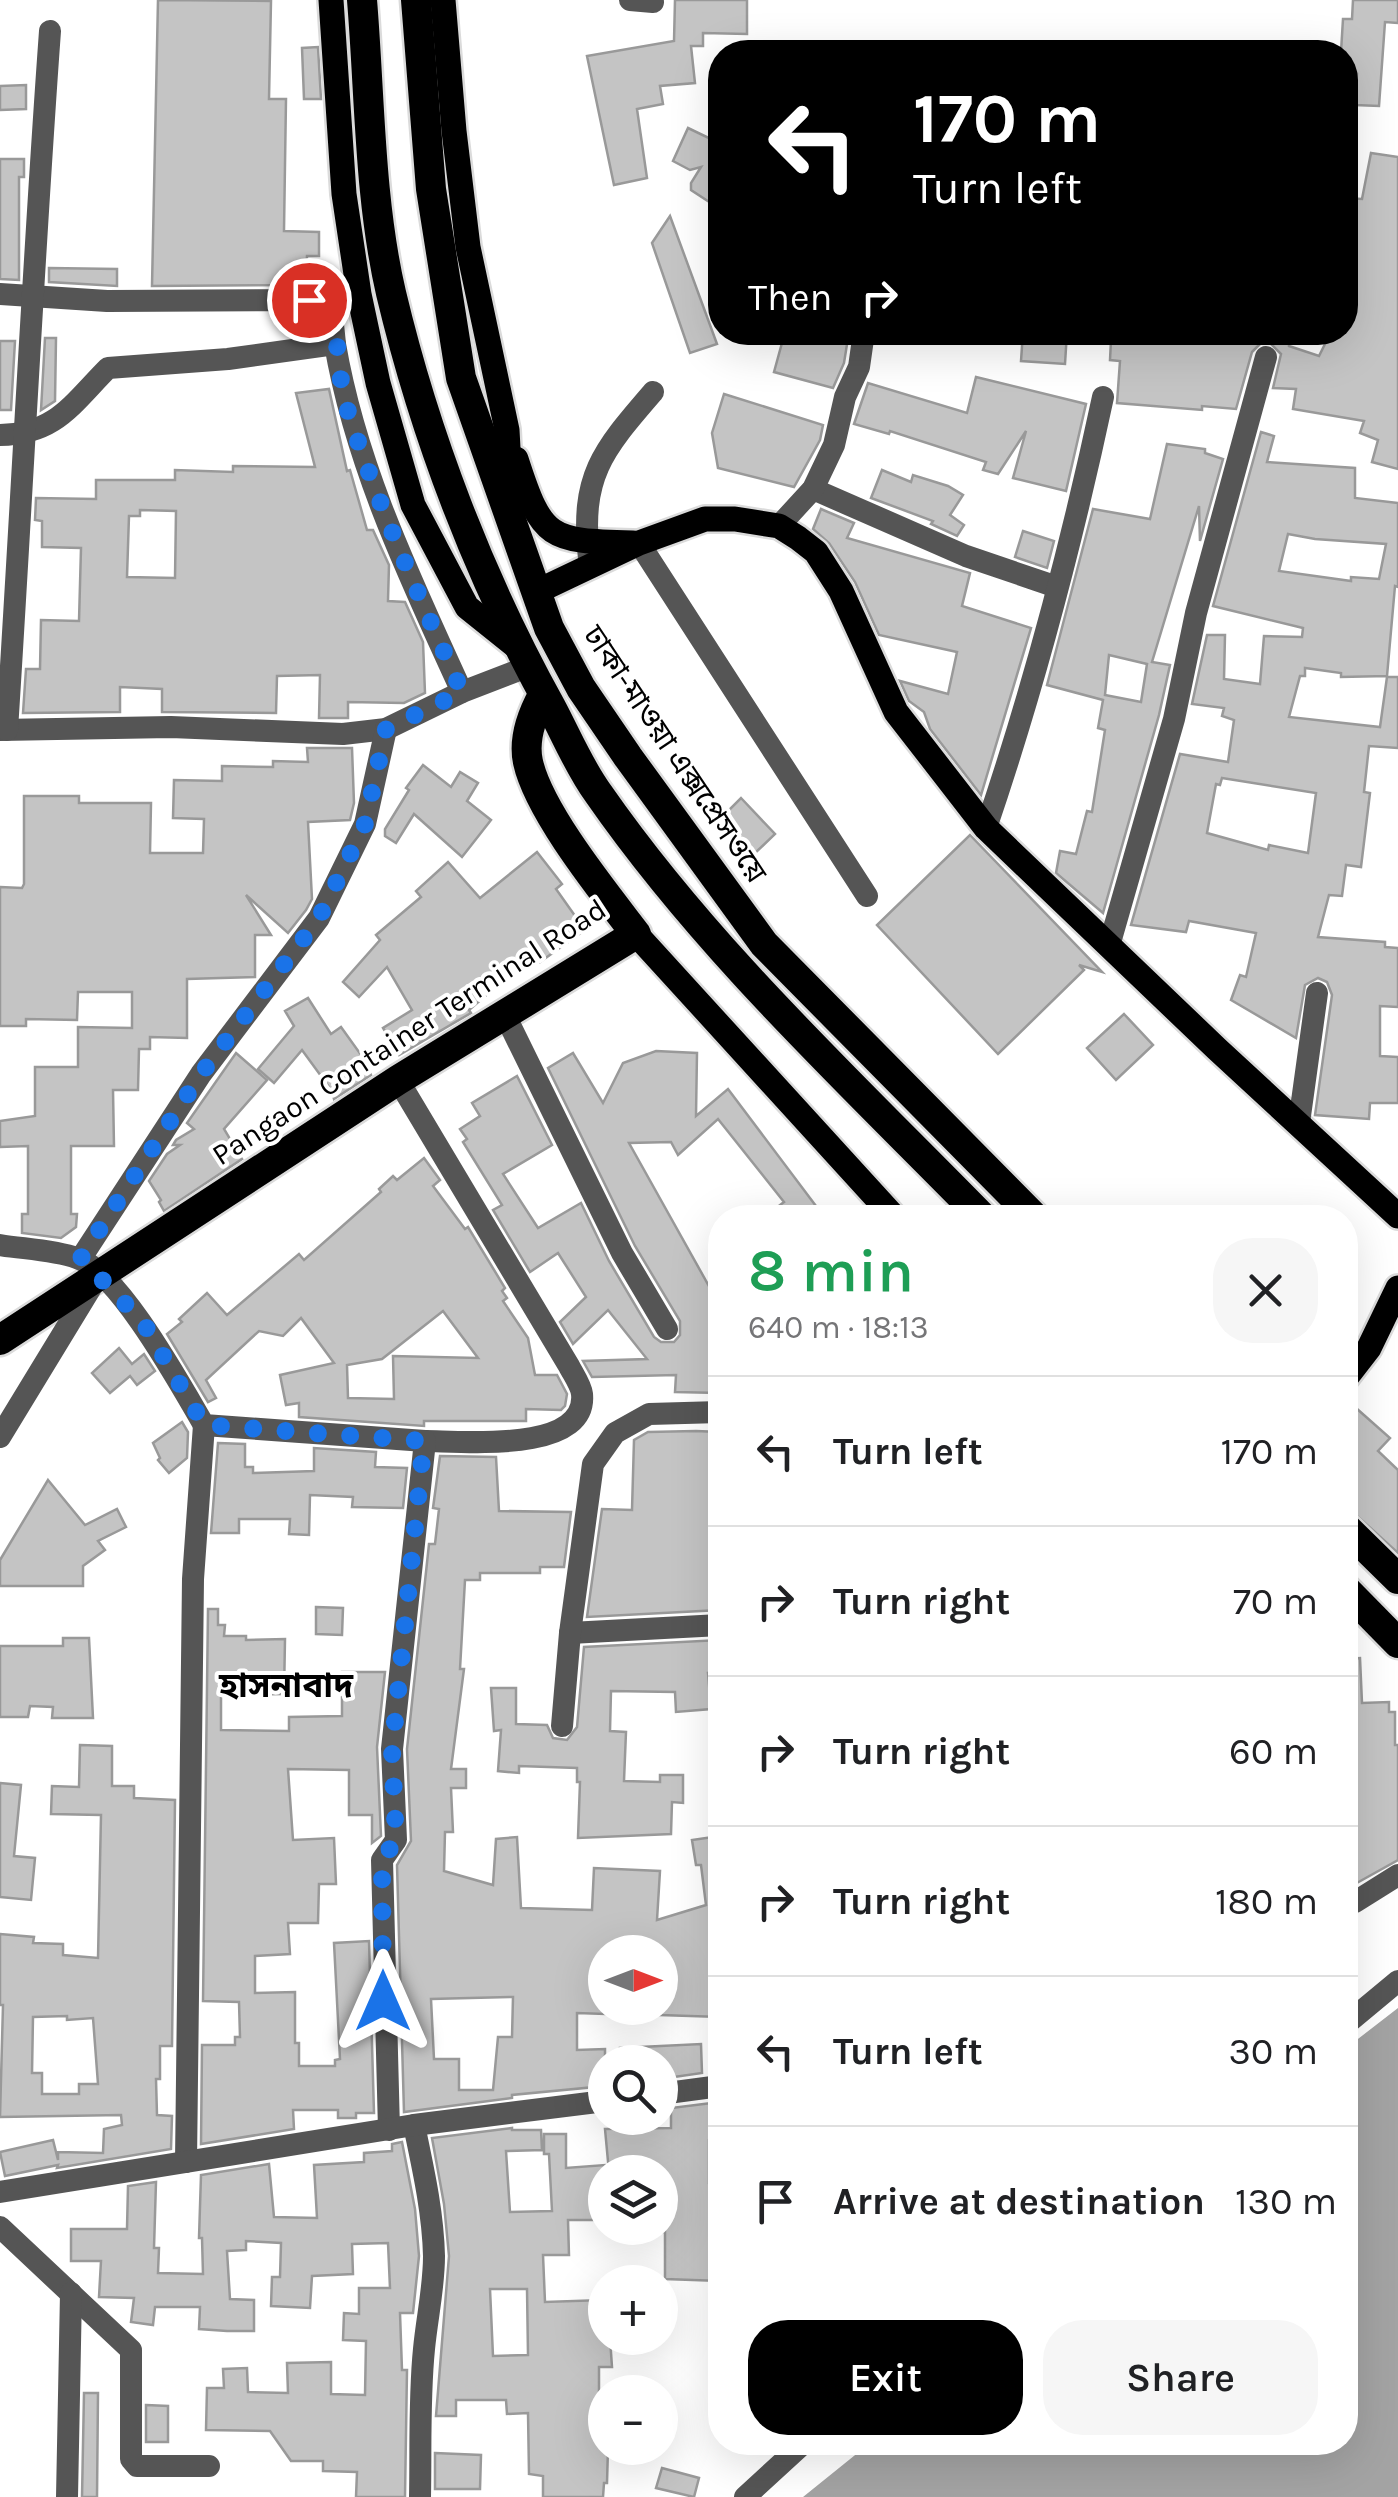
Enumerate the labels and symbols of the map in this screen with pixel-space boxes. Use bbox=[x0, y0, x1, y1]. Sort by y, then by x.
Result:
pin bbox=[267, 258, 352, 343]
street label: ঢাকা-মাওয়া এক্সপ্রেসওয়ে bbox=[575, 618, 775, 890]
street label: Pangaon Container Terminal Road bbox=[205, 891, 613, 1173]
district label: হাসনাবাদ bbox=[218, 1665, 354, 1706]
north arrow bbox=[588, 1935, 678, 2025]
position arrow bbox=[331, 1949, 435, 2053]

